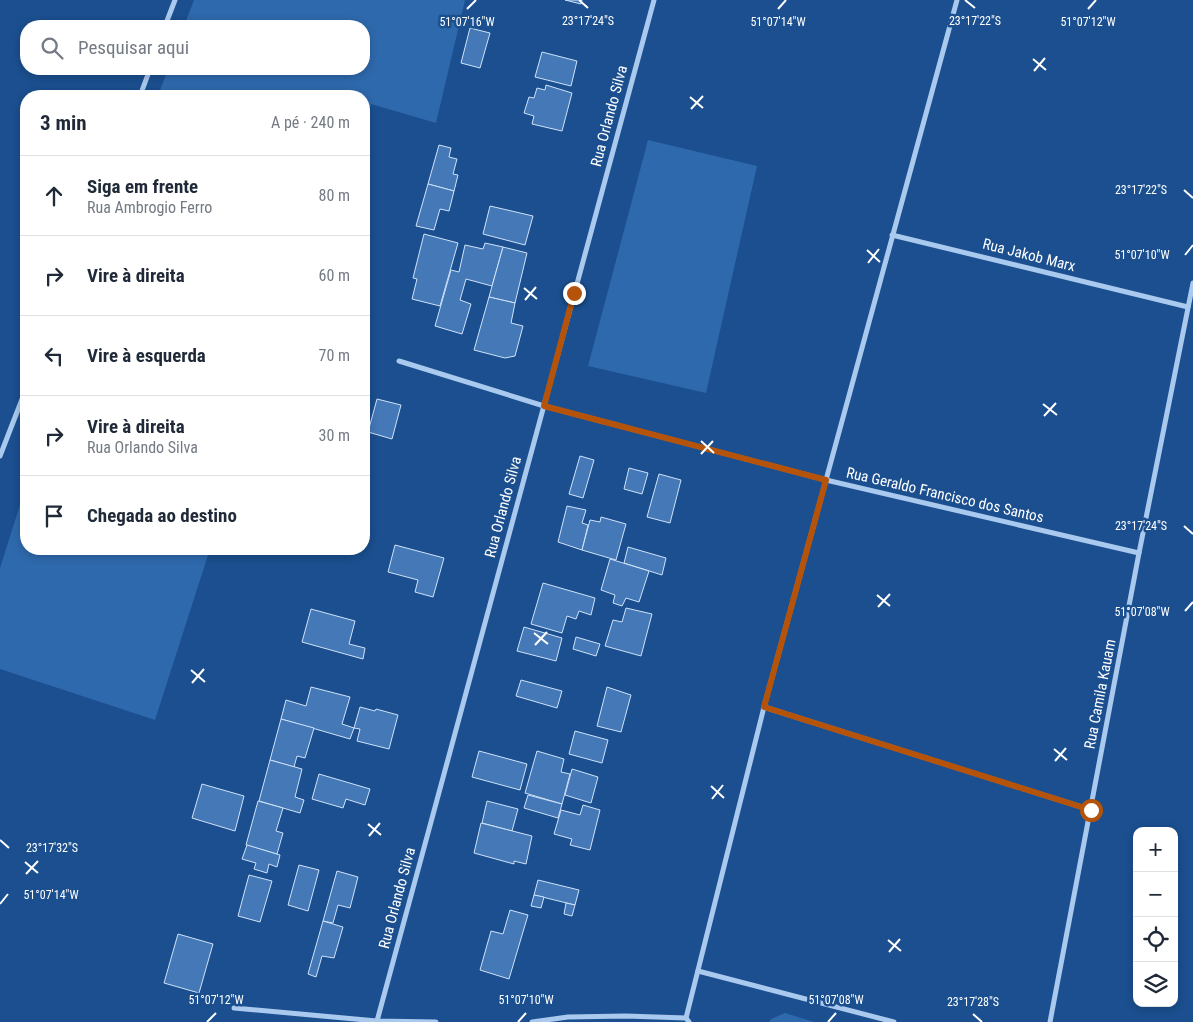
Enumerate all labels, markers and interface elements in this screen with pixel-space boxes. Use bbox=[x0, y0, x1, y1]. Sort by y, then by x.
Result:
text: 23°17'24"S bbox=[562, 14, 614, 28]
text: 23°17'22"S bbox=[949, 14, 1001, 28]
text: 51°07'16"W bbox=[439, 15, 495, 29]
text: 51°07'14"W bbox=[750, 15, 806, 29]
text: 51°07'12"W bbox=[1060, 15, 1116, 29]
search box bbox=[20, 20, 370, 75]
icon: search bbox=[38, 34, 66, 62]
text: Pesquisar aqui bbox=[78, 36, 189, 59]
street label: Rua Orlando Silva bbox=[587, 63, 631, 169]
text: 3 min bbox=[40, 111, 87, 135]
text: A pé · 240 m bbox=[271, 113, 350, 132]
text: Siga em frente bbox=[87, 175, 198, 198]
icon: ahead bbox=[40, 182, 68, 210]
text: 23°17'22"S bbox=[1115, 183, 1167, 197]
text: 80 m bbox=[318, 186, 350, 205]
text: Rua Ambrogio Ferro bbox=[87, 198, 212, 217]
street label: Rua Jakob Marx bbox=[981, 235, 1078, 275]
text: 51°07'10"W bbox=[1114, 248, 1170, 262]
icon: right bbox=[40, 262, 68, 290]
text: Vire à direita bbox=[87, 264, 185, 287]
text: 60 m bbox=[318, 266, 350, 285]
route end bbox=[563, 282, 586, 305]
icon: left bbox=[40, 342, 68, 370]
text: Vire à esquerda bbox=[87, 344, 206, 367]
text: 70 m bbox=[318, 346, 350, 365]
text: Vire à direita bbox=[87, 415, 185, 438]
icon: right bbox=[40, 422, 68, 450]
text: 30 m bbox=[318, 426, 350, 445]
text: Rua Orlando Silva bbox=[87, 438, 198, 457]
street label: Rua Orlando Silva bbox=[481, 454, 525, 560]
street label: Rua Geraldo Francisco dos Santos bbox=[845, 464, 1046, 527]
icon: arrive bbox=[40, 502, 68, 530]
text: Chegada ao destino bbox=[87, 504, 237, 527]
text: 23°17'24"S bbox=[1115, 519, 1167, 533]
text: 51°07'08"W bbox=[1114, 605, 1170, 619]
street label: Rua Camila Kauam bbox=[1081, 638, 1119, 750]
route start bbox=[1080, 799, 1103, 822]
map controls bbox=[1133, 827, 1178, 1007]
button: + bbox=[1133, 827, 1178, 872]
text: 23°17'32"S bbox=[26, 841, 78, 855]
street label: Rua Orlando Silva bbox=[375, 845, 419, 951]
button: − bbox=[1133, 872, 1178, 917]
text: 51°07'14"W bbox=[23, 888, 79, 902]
button: locate bbox=[1133, 917, 1178, 962]
button: layers bbox=[1133, 962, 1178, 1007]
text: 51°07'12"W bbox=[188, 993, 244, 1007]
text: 51°07'10"W bbox=[498, 993, 554, 1007]
text: 51°07'08"W bbox=[808, 993, 864, 1007]
text: 23°17'28"S bbox=[947, 995, 999, 1009]

